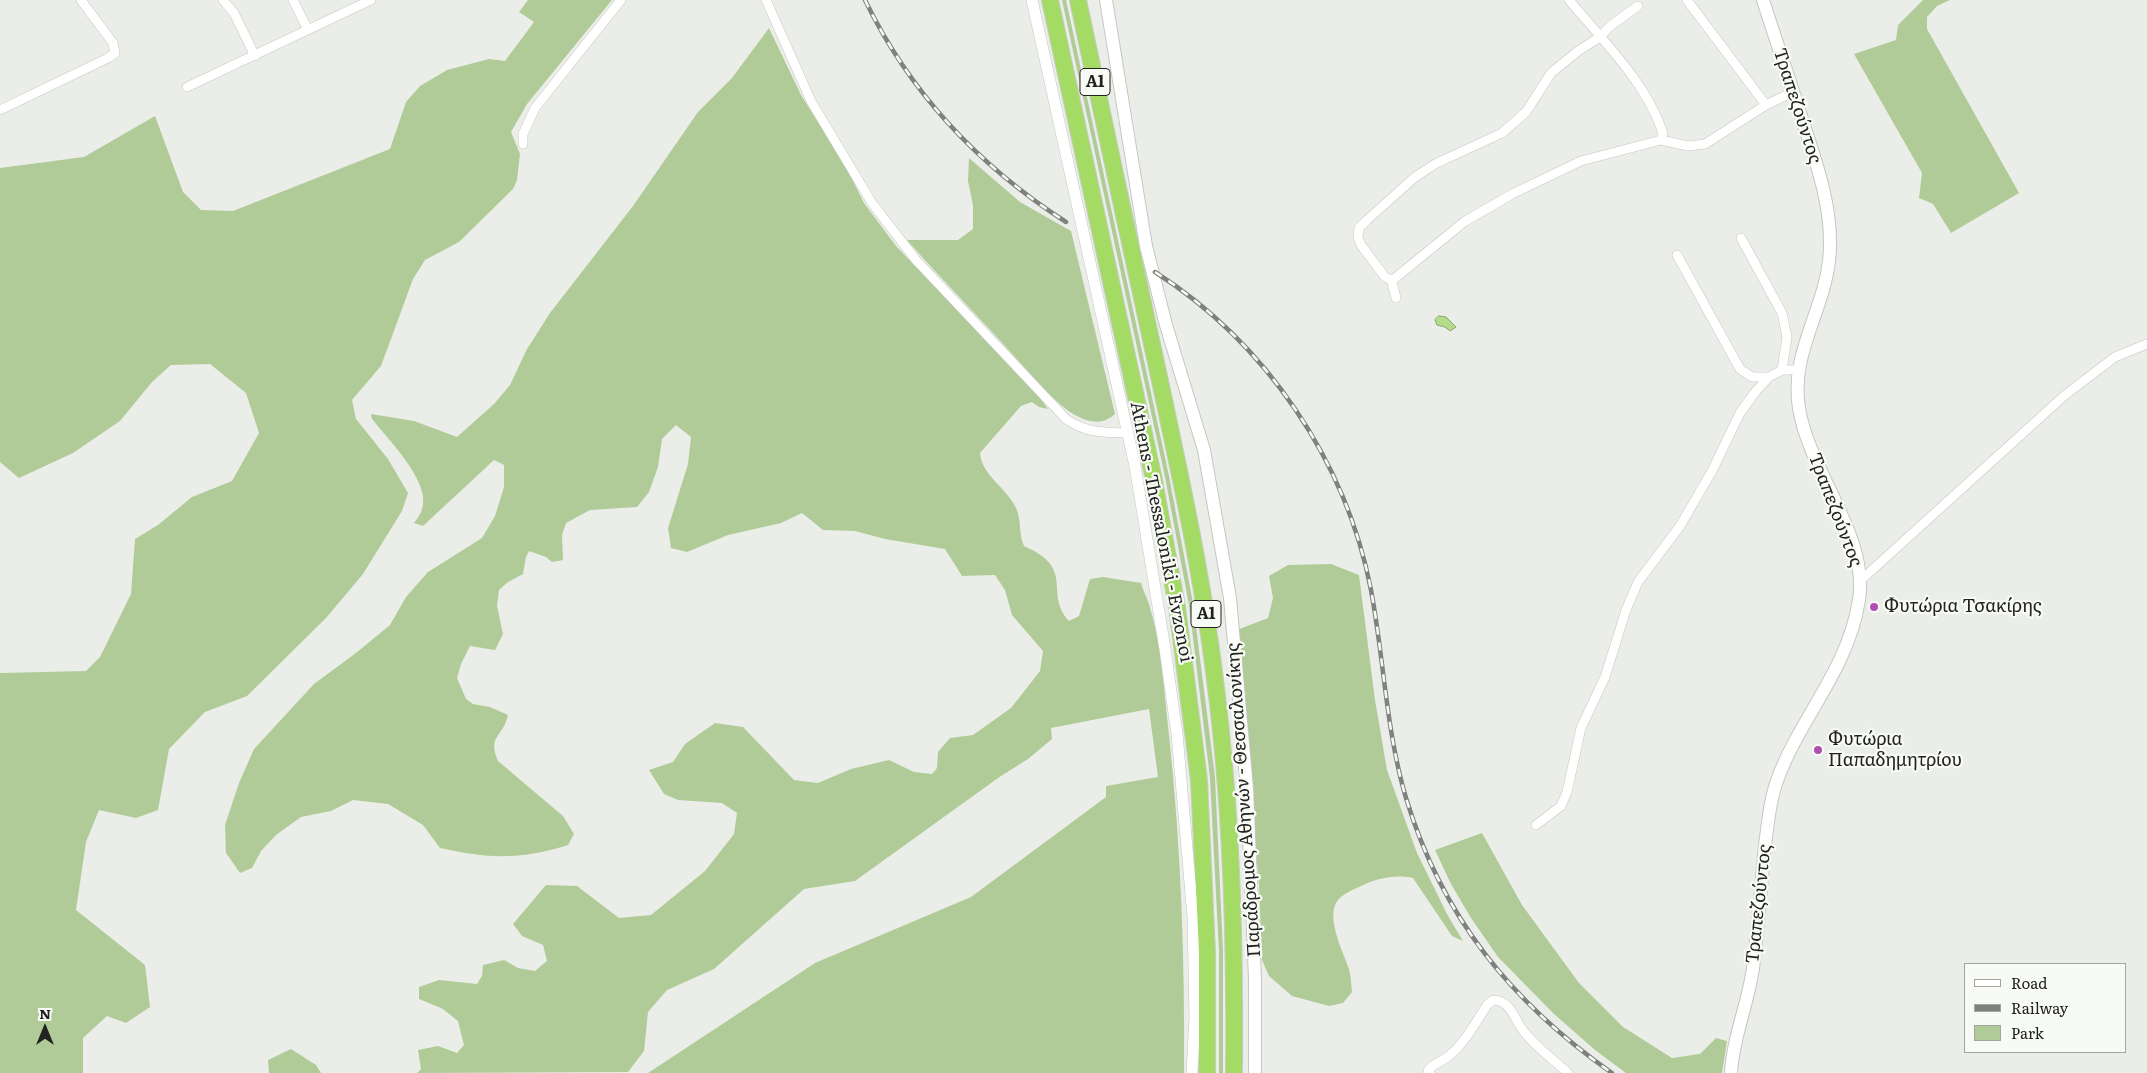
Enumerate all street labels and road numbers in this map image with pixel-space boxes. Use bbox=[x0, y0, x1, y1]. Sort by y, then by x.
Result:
street label: Τραπεζούντος bbox=[1768, 46, 1826, 166]
road number: Α1 bbox=[1080, 68, 1110, 95]
street label: Athens - Thessaloniki - Evzonoi bbox=[1125, 400, 1197, 664]
street label: Τραπεζούντος bbox=[1803, 450, 1867, 570]
road number: Α1 bbox=[1191, 600, 1221, 628]
street label: Παράδρομος Αθηνών - Θεσσαλονίκης bbox=[1222, 642, 1266, 958]
street label: Τραπεζούντος bbox=[1742, 843, 1776, 965]

